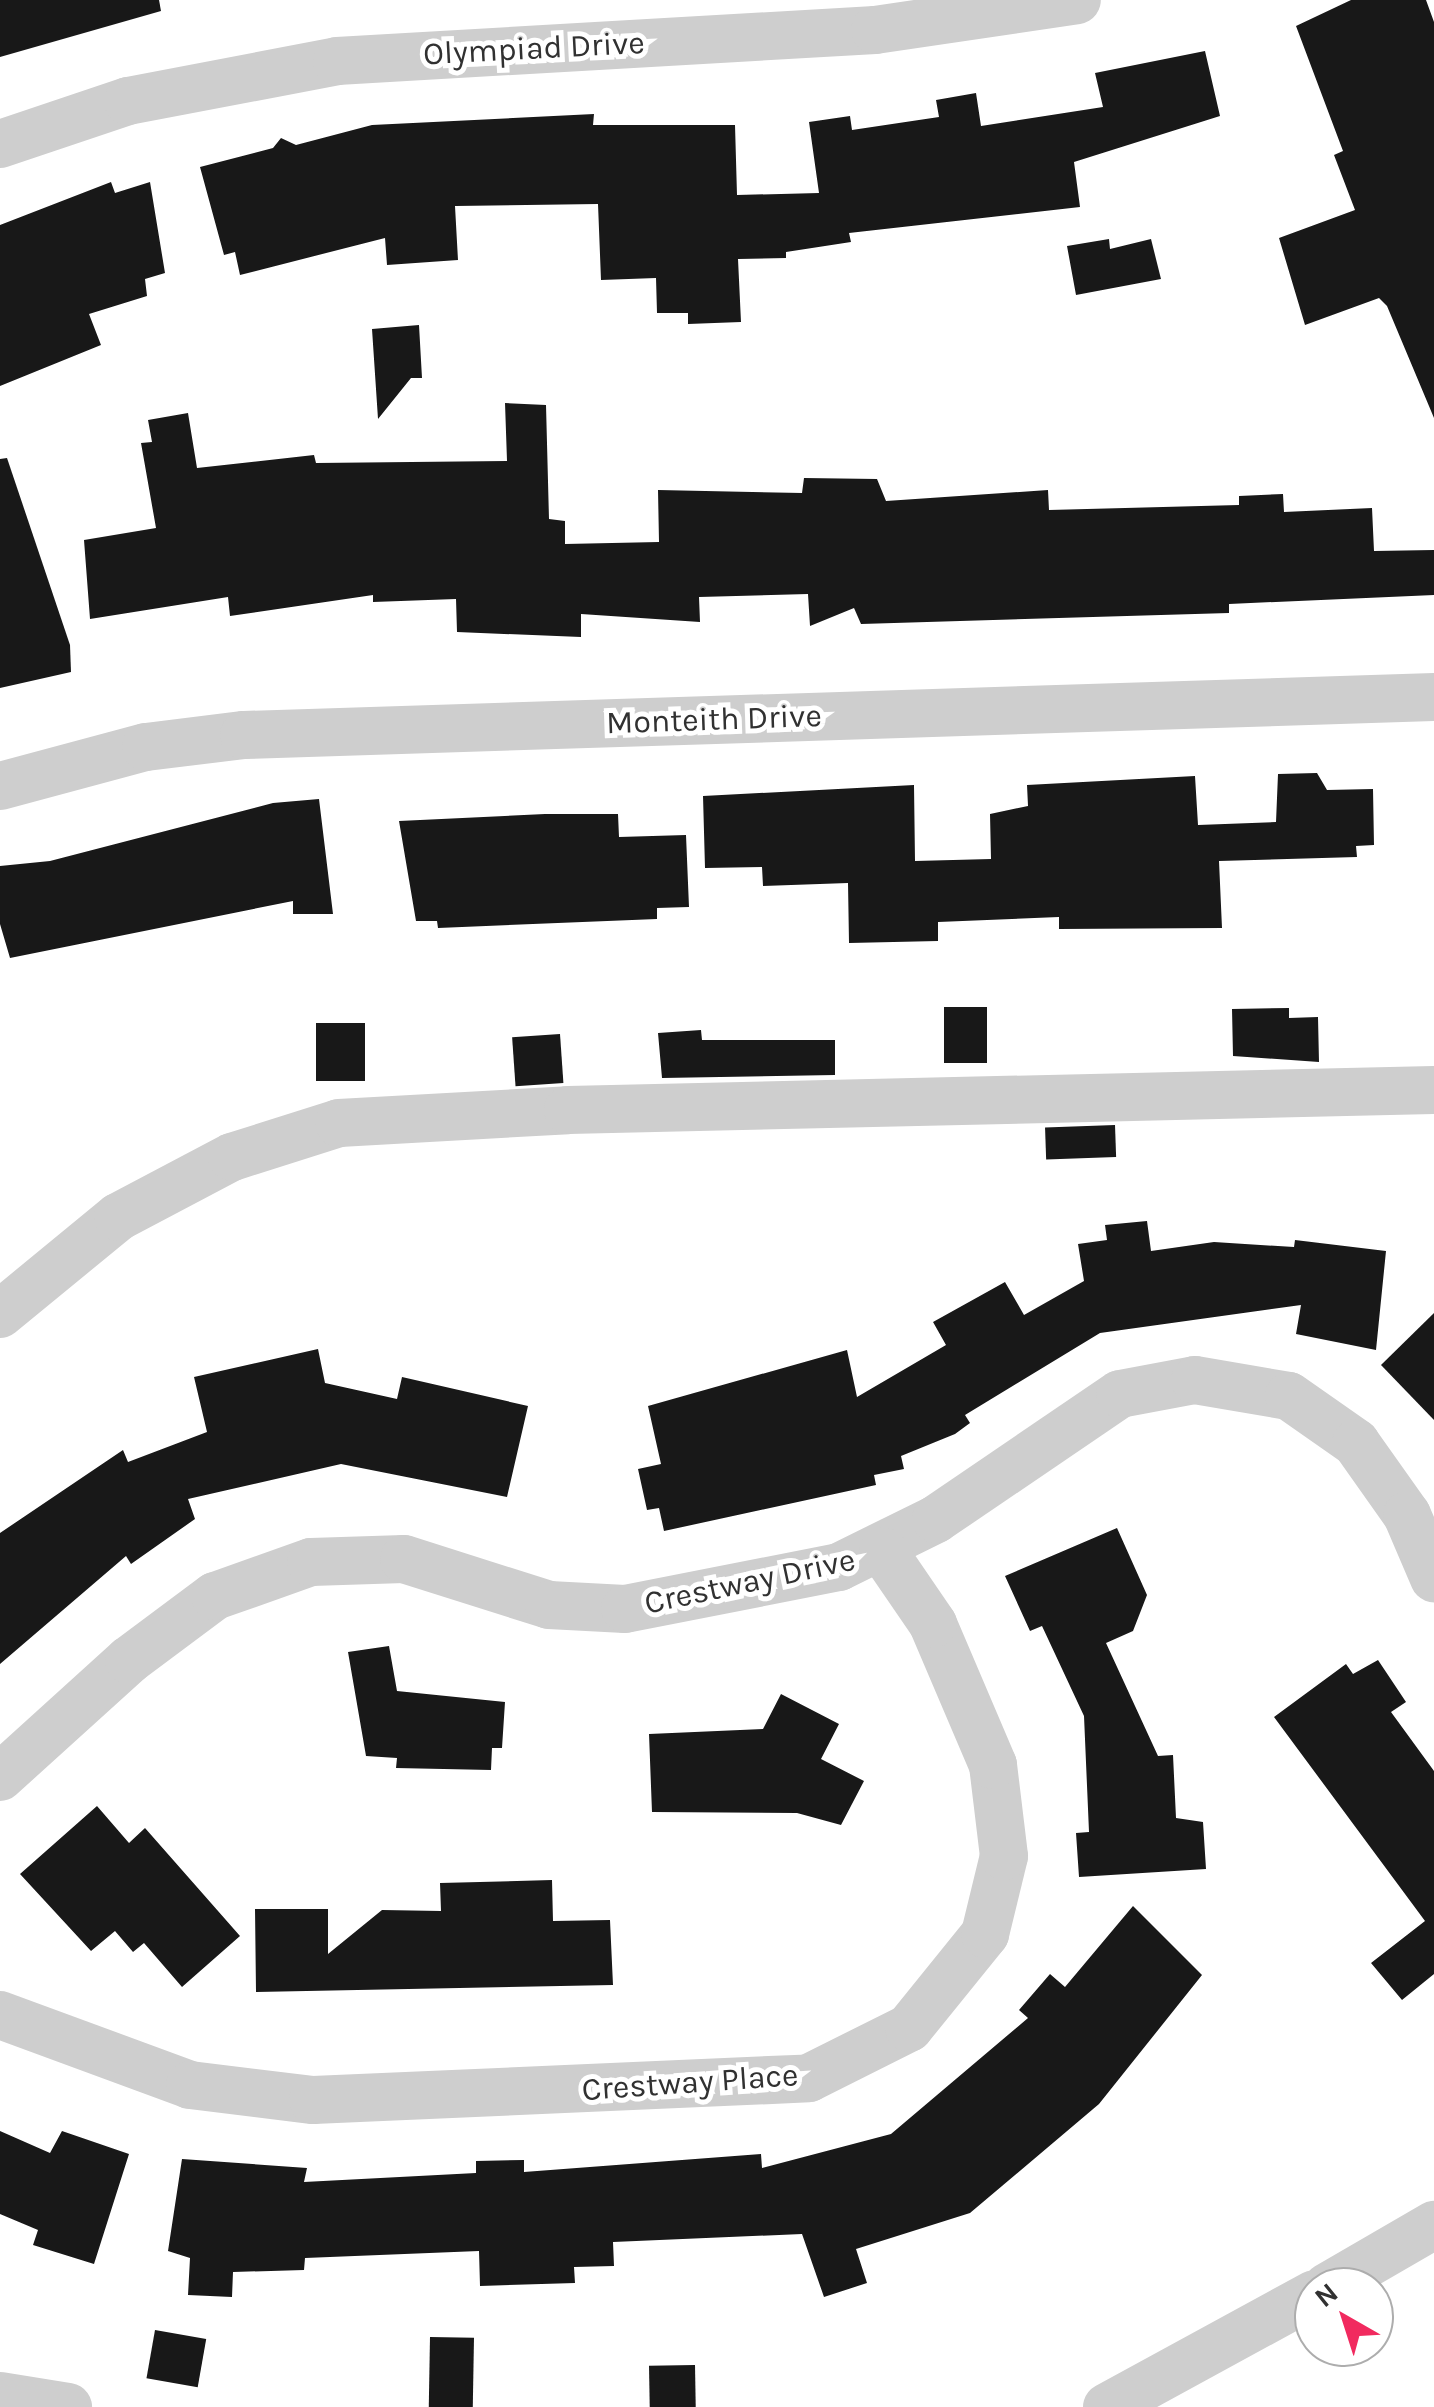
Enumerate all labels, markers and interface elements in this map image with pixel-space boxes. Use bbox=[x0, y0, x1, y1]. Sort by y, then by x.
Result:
street label: Olympiad Drive bbox=[422, 24, 646, 74]
street label: Monteith Drive bbox=[606, 697, 822, 743]
street label: Crestway Drive bbox=[641, 1541, 859, 1623]
street label: Crestway Place bbox=[580, 2056, 800, 2110]
north arrow bbox=[1294, 2267, 1394, 2367]
text: N bbox=[1308, 2276, 1344, 2314]

